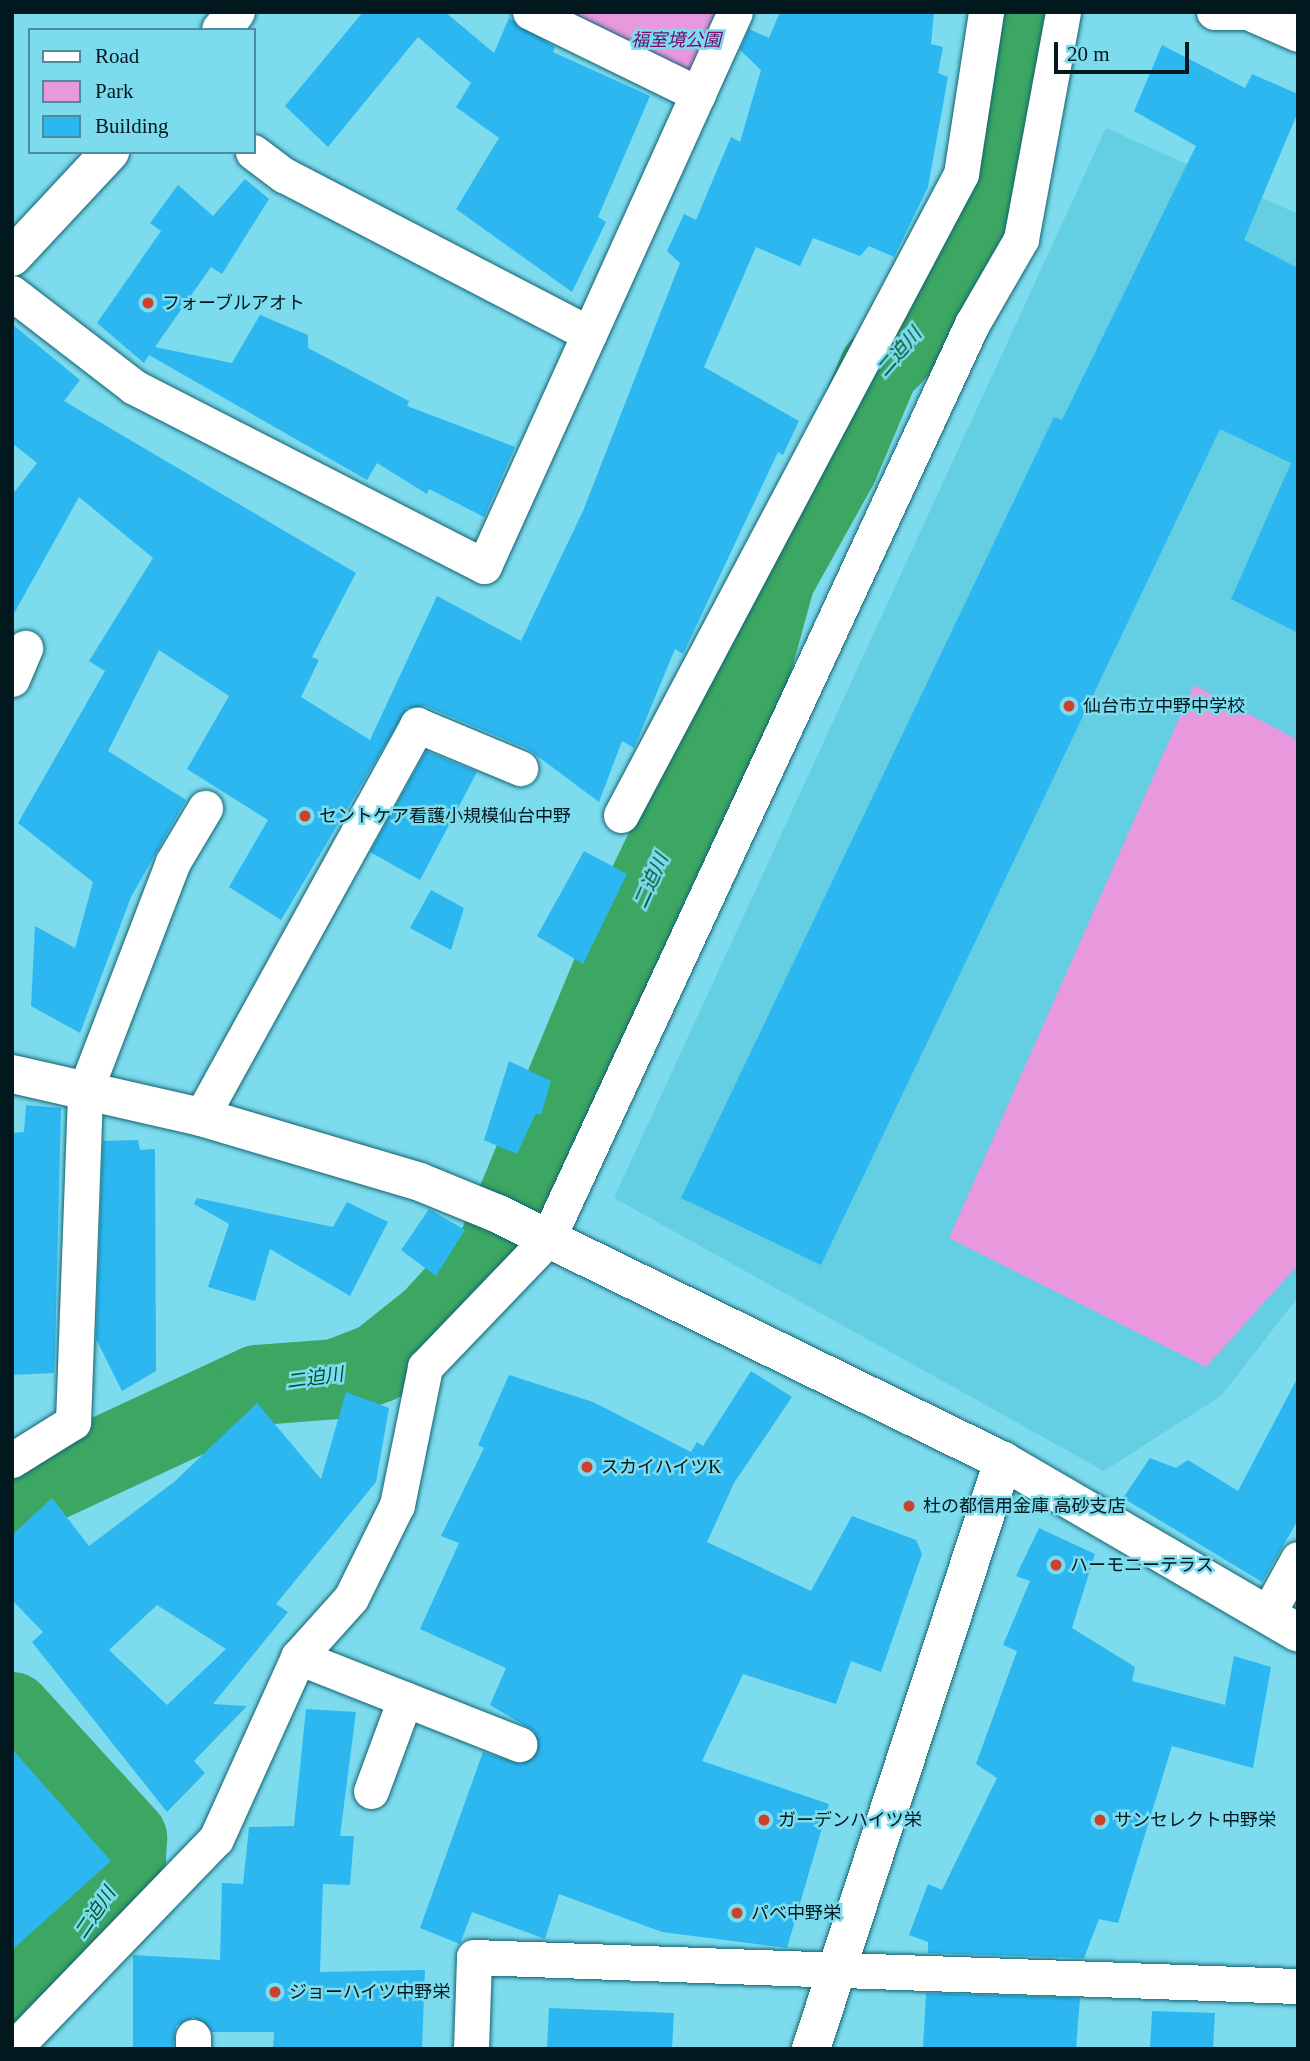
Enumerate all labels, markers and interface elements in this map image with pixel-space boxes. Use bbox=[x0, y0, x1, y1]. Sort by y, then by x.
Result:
legend bbox=[28, 28, 256, 154]
scale bar bbox=[1058, 28, 1193, 72]
park label: 福室境公園 bbox=[631, 29, 721, 51]
text: 20 m bbox=[1067, 42, 1110, 66]
text: Road bbox=[95, 44, 139, 68]
text: Park bbox=[95, 79, 134, 103]
text: Building bbox=[95, 114, 169, 138]
place label: フォーブルアオト bbox=[162, 292, 306, 314]
marker: フォーブルアオト bbox=[140, 295, 156, 311]
water label: 二迫川 bbox=[872, 323, 926, 381]
place label: 仙台市立中野中学校 bbox=[1083, 695, 1245, 717]
marker: 仙台市立中野中学校 bbox=[1061, 698, 1077, 714]
place label: セントケア看護小規模仙台中野 bbox=[319, 805, 571, 827]
marker: セントケア看護小規模仙台中野 bbox=[297, 808, 313, 824]
water label: 二迫川 bbox=[629, 850, 673, 912]
water label: 二迫川 bbox=[285, 1363, 345, 1393]
place label: スカイハイツK bbox=[601, 1456, 722, 1478]
marker: スカイハイツK bbox=[579, 1459, 595, 1475]
place label: 杜の都信用金庫 高砂支店 bbox=[923, 1495, 1125, 1517]
marker: 杜の都信用金庫 高砂支店 bbox=[901, 1498, 917, 1514]
place label: ハーモニーテラス bbox=[1070, 1554, 1214, 1576]
marker: ハーモニーテラス bbox=[1048, 1557, 1064, 1573]
place label: ガーデンハイツ栄 bbox=[778, 1809, 922, 1831]
place label: サンセレクト中野栄 bbox=[1114, 1809, 1276, 1831]
marker: ガーデンハイツ栄 bbox=[756, 1812, 772, 1828]
marker: サンセレクト中野栄 bbox=[1092, 1812, 1108, 1828]
water label: 二迫川 bbox=[70, 1883, 120, 1943]
place label: パベ中野栄 bbox=[751, 1902, 841, 1924]
marker: パベ中野栄 bbox=[729, 1905, 745, 1921]
place label: ジョーハイツ中野栄 bbox=[289, 1981, 451, 2003]
marker: ジョーハイツ中野栄 bbox=[267, 1984, 283, 2000]

